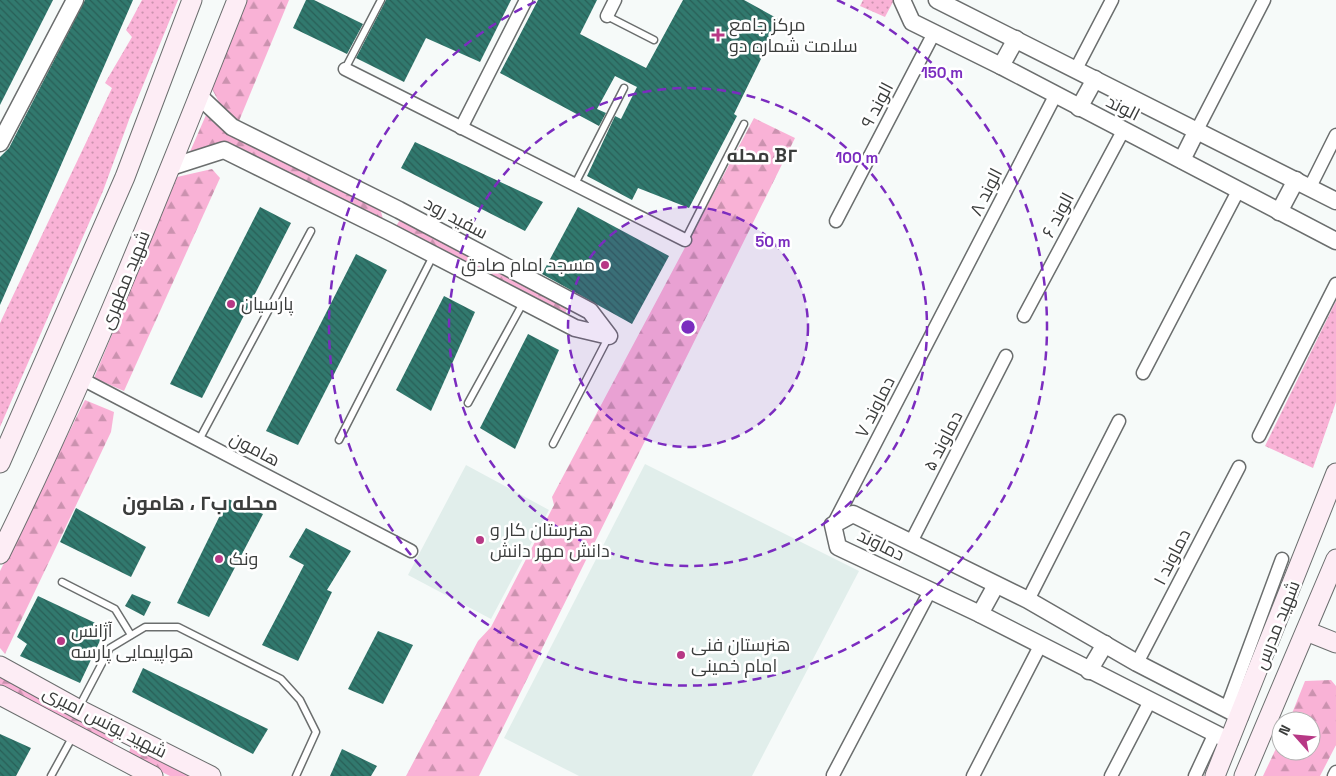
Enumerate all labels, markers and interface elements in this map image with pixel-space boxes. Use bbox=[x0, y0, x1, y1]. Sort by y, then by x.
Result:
place label: مرکز جامع سلامت شماره دو bbox=[729, 13, 858, 57]
marker: مرکز جامع سلامت شماره دو bbox=[711, 28, 725, 42]
text: 150 m bbox=[921, 63, 963, 82]
street label: الوند ۹ bbox=[855, 78, 898, 132]
street label: الوند bbox=[1103, 89, 1144, 126]
district label: محله B۲ bbox=[727, 143, 797, 168]
text: 100 m bbox=[836, 148, 878, 167]
street label: الوند ۸ bbox=[964, 164, 1007, 219]
street label: الوند ۶ bbox=[1036, 188, 1079, 241]
street label: سفید رود bbox=[420, 191, 492, 244]
street label: شهید مطهری bbox=[94, 227, 155, 333]
text: 50 m bbox=[755, 232, 791, 251]
place label: مسجد امام صادق bbox=[461, 253, 595, 277]
marker: مسجد امام صادق bbox=[599, 259, 611, 271]
place label: پارسیان bbox=[241, 292, 294, 316]
marker: پارسیان bbox=[225, 298, 237, 310]
centre of rings bbox=[679, 318, 697, 336]
street label: دماوند ۷ bbox=[849, 372, 900, 441]
street label: دماوند ۵ bbox=[918, 407, 967, 475]
street label: هامون bbox=[226, 426, 284, 471]
district label: محله ب۲ ، هامون bbox=[122, 490, 278, 516]
place label: هنرستان کار و دانش مهر دانش bbox=[490, 518, 610, 562]
street label: دماوند bbox=[854, 523, 909, 566]
street label: دماوند ۱ bbox=[1148, 525, 1195, 589]
marker: هنرستان کار و دانش مهر دانش bbox=[474, 534, 486, 546]
place label: ونک bbox=[229, 547, 258, 570]
marker: ونک bbox=[213, 553, 225, 565]
street label: شهید مدرس bbox=[1248, 577, 1305, 673]
place label: آژانس هواپیمایی پارسه bbox=[71, 619, 194, 664]
place label: هنرستان فنی امام خمینی bbox=[691, 633, 790, 678]
marker: آژانس هواپیمایی پارسه bbox=[55, 635, 67, 647]
marker: هنرستان فنی امام خمینی bbox=[675, 649, 687, 661]
street label: شهید یونس امیری bbox=[39, 680, 171, 763]
north arrow bbox=[1271, 711, 1321, 761]
text: N bbox=[1274, 722, 1295, 738]

